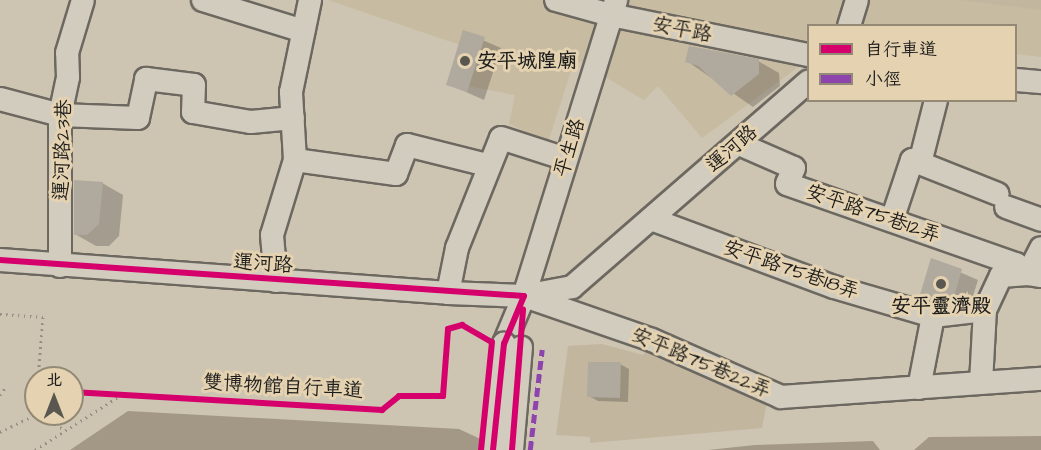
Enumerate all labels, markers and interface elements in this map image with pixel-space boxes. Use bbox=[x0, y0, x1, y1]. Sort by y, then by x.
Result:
street label: 安平路 bbox=[650, 12, 714, 48]
legend bbox=[807, 24, 1017, 102]
text: 自行車道 bbox=[865, 37, 937, 62]
place label: 安平城隍廟 bbox=[477, 49, 577, 73]
marker: 安平城隍廟 bbox=[458, 54, 472, 68]
text: 小徑 bbox=[865, 67, 901, 92]
street label: 運河路23巷 bbox=[49, 99, 77, 201]
street label: 平生路 bbox=[550, 116, 590, 180]
street label: 運河路 bbox=[701, 120, 763, 178]
street label: 安平路75巷12弄 bbox=[803, 180, 943, 248]
street label: 安平路75巷18弄 bbox=[720, 236, 862, 304]
street label: 運河路 bbox=[232, 250, 294, 278]
marker: 安平靈濟殿 bbox=[934, 277, 948, 291]
place label: 安平靈濟殿 bbox=[891, 294, 991, 318]
street label: 安平路75巷22弄 bbox=[628, 323, 774, 403]
north arrow bbox=[24, 366, 84, 426]
text: 北 bbox=[46, 369, 62, 391]
street label: 雙博物館自行車道 bbox=[202, 371, 364, 403]

